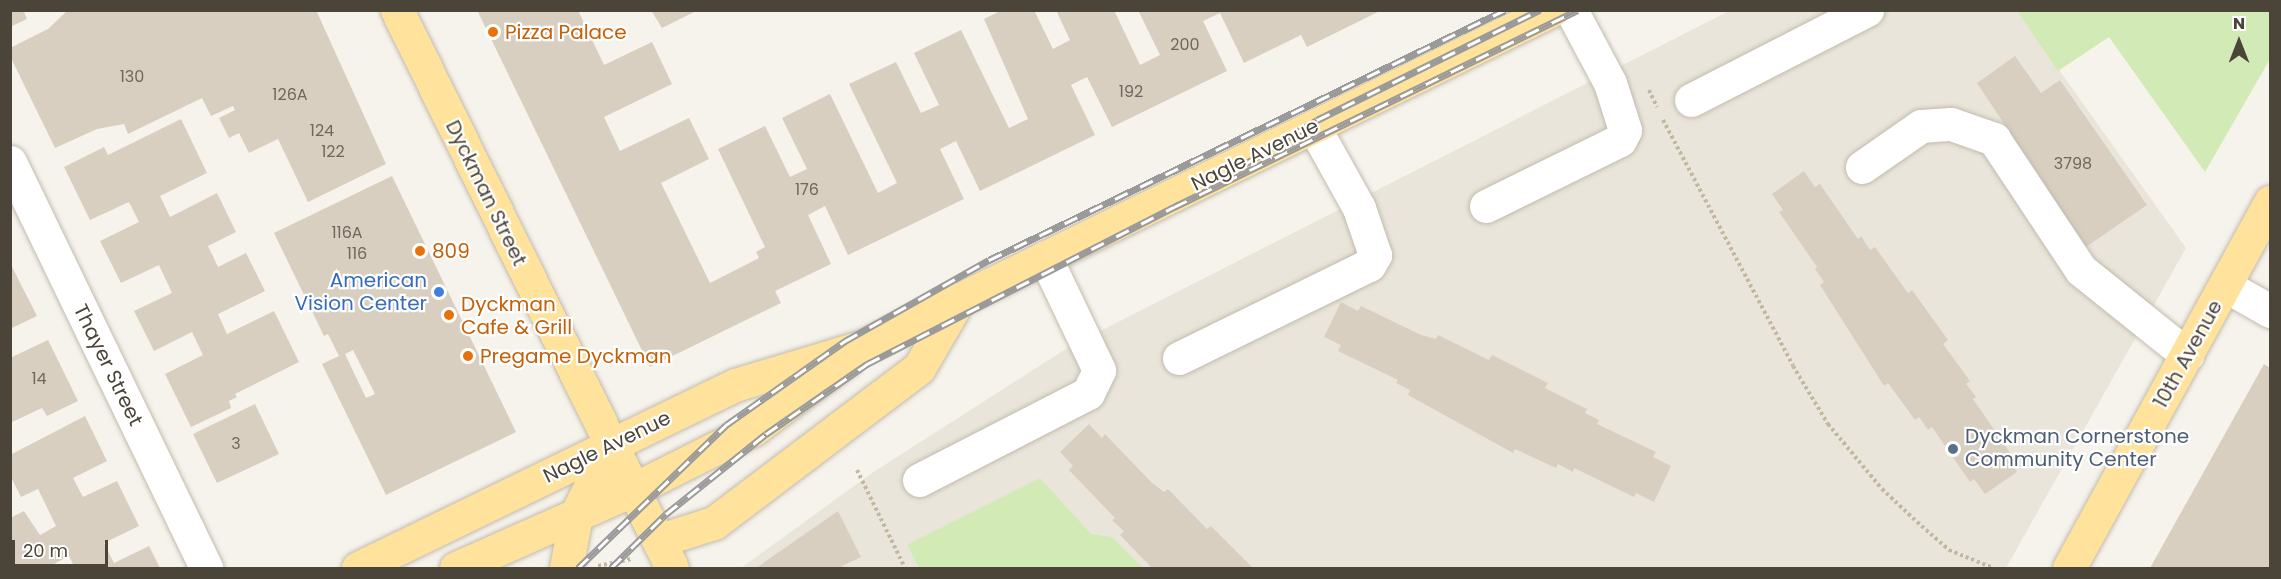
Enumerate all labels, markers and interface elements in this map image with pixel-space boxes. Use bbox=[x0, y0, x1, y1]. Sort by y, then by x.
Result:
north arrow bbox=[2209, 12, 2269, 72]
text: N bbox=[2233, 12, 2245, 35]
place label: Pizza Palace bbox=[505, 20, 627, 44]
marker: Pizza Palace bbox=[486, 25, 500, 39]
house number: 200 bbox=[1170, 35, 1200, 55]
house number: 130 bbox=[120, 67, 144, 87]
house number: 192 bbox=[1119, 82, 1143, 102]
house number: 126A bbox=[272, 85, 308, 105]
street label: Nagle Avenue bbox=[1187, 114, 1323, 196]
street label: Dyckman Street bbox=[440, 116, 532, 270]
house number: 124 bbox=[310, 121, 334, 141]
house number: 122 bbox=[321, 142, 345, 162]
house number: 3798 bbox=[2054, 154, 2092, 174]
house number: 176 bbox=[795, 180, 819, 200]
house number: 116A bbox=[331, 223, 363, 243]
place label: 809 bbox=[432, 239, 470, 263]
house number: 116 bbox=[347, 244, 367, 264]
marker: 809 bbox=[413, 244, 427, 258]
place label: American Vision Center bbox=[294, 268, 427, 315]
marker: American Vision Center bbox=[432, 285, 446, 299]
place label: Dyckman Cafe & Grill bbox=[461, 292, 572, 339]
street label: 10th Avenue bbox=[2149, 296, 2227, 412]
street label: Thayer Street bbox=[68, 300, 148, 430]
marker: Dyckman Cafe & Grill bbox=[442, 308, 456, 322]
place label: Pregame Dyckman bbox=[480, 344, 672, 368]
marker: Pregame Dyckman bbox=[461, 349, 475, 363]
house number: 14 bbox=[31, 369, 47, 389]
street label: Nagle Avenue bbox=[539, 406, 675, 488]
place label: Dyckman Cornerstone Community Center bbox=[1965, 425, 2189, 472]
house number: 3 bbox=[231, 434, 241, 454]
marker: Dyckman Cornerstone Community Center bbox=[1946, 442, 1960, 456]
scale bar bbox=[15, 528, 111, 566]
text: 20 m bbox=[23, 538, 68, 563]

